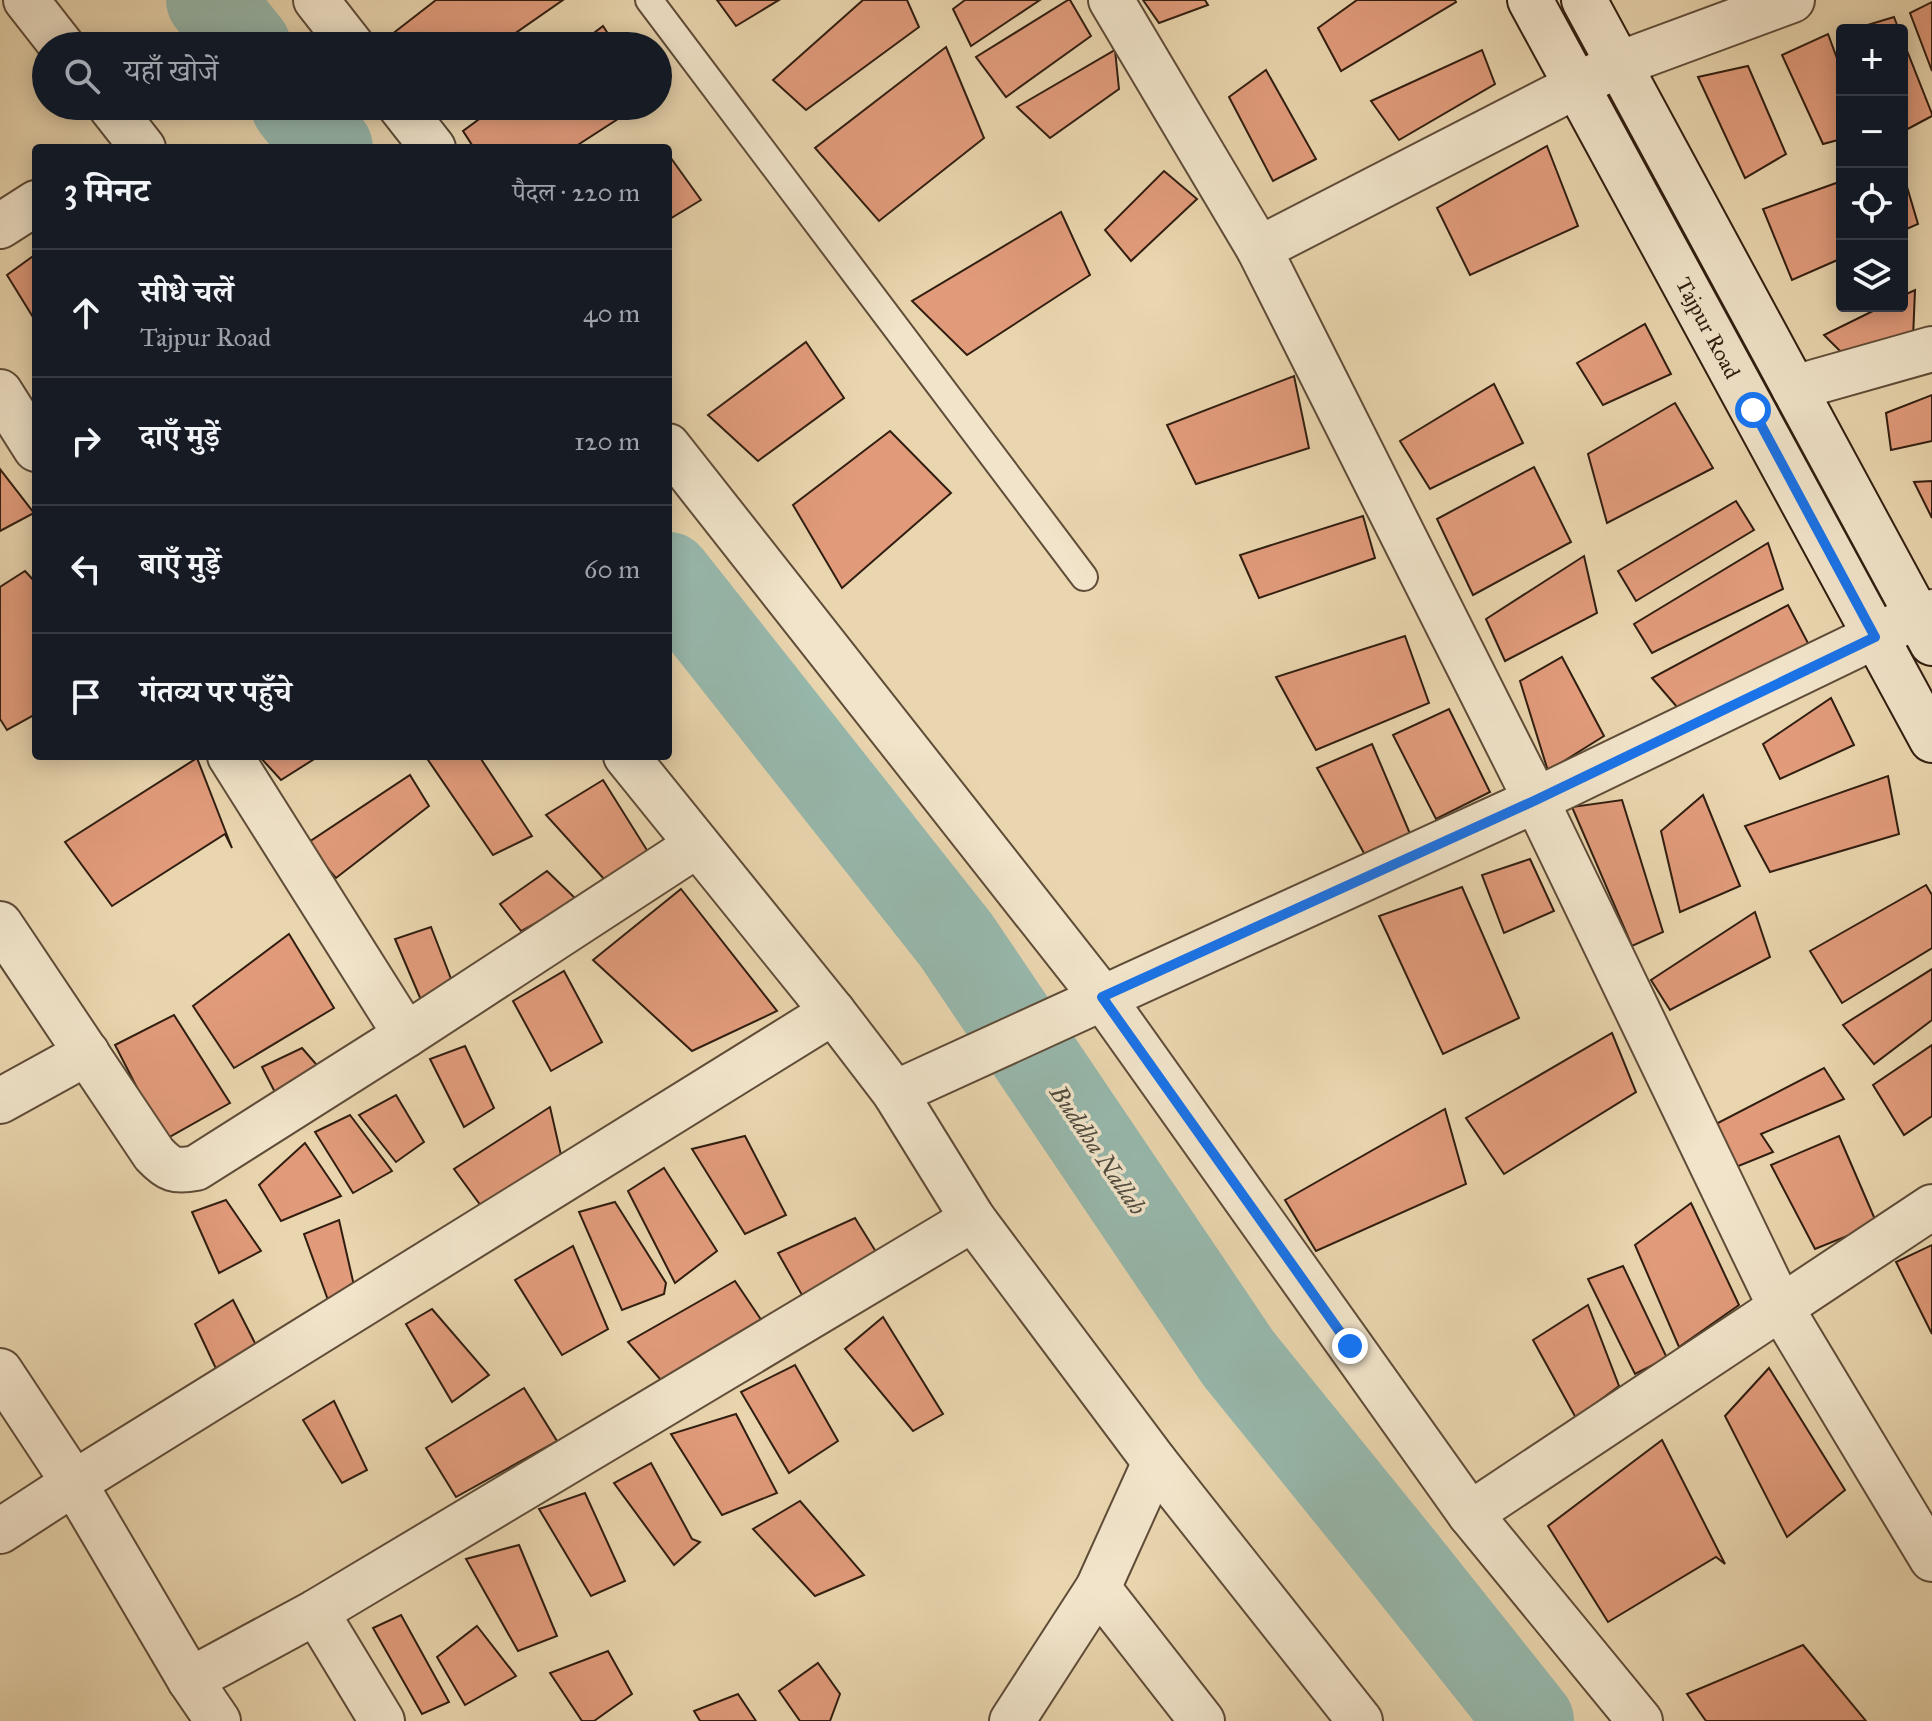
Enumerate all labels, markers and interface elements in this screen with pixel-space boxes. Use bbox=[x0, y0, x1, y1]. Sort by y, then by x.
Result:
map controls bbox=[1836, 24, 1908, 312]
button: + bbox=[1836, 24, 1908, 96]
search box bbox=[32, 32, 672, 120]
text: यहाँ खोजें bbox=[124, 53, 218, 89]
icon: search bbox=[60, 54, 104, 98]
button: − bbox=[1836, 96, 1908, 168]
button: locate bbox=[1836, 168, 1908, 240]
text: 3 मिनट bbox=[64, 170, 149, 211]
text: पैदल · 220 m bbox=[512, 176, 640, 208]
button: layers bbox=[1836, 240, 1908, 312]
street label: Tajpur Road bbox=[1670, 273, 1746, 383]
text: सीधे चलें bbox=[140, 274, 233, 310]
icon: ahead bbox=[64, 291, 108, 335]
text: 40 m bbox=[583, 297, 640, 329]
text: Tajpur Road bbox=[140, 321, 271, 353]
route start bbox=[1735, 392, 1771, 428]
text: दाएँ मुड़ें bbox=[140, 418, 220, 454]
icon: right bbox=[64, 419, 108, 463]
text: 120 m bbox=[574, 425, 640, 457]
text: बाएँ मुड़ें bbox=[140, 546, 221, 582]
icon: left bbox=[64, 547, 108, 591]
text: 60 m bbox=[584, 553, 640, 585]
text: गंतव्य पर पहुँचे bbox=[140, 674, 292, 710]
icon: arrive bbox=[64, 675, 108, 719]
water label: Buddha Nallah bbox=[1043, 1078, 1153, 1221]
route end bbox=[1332, 1328, 1368, 1364]

